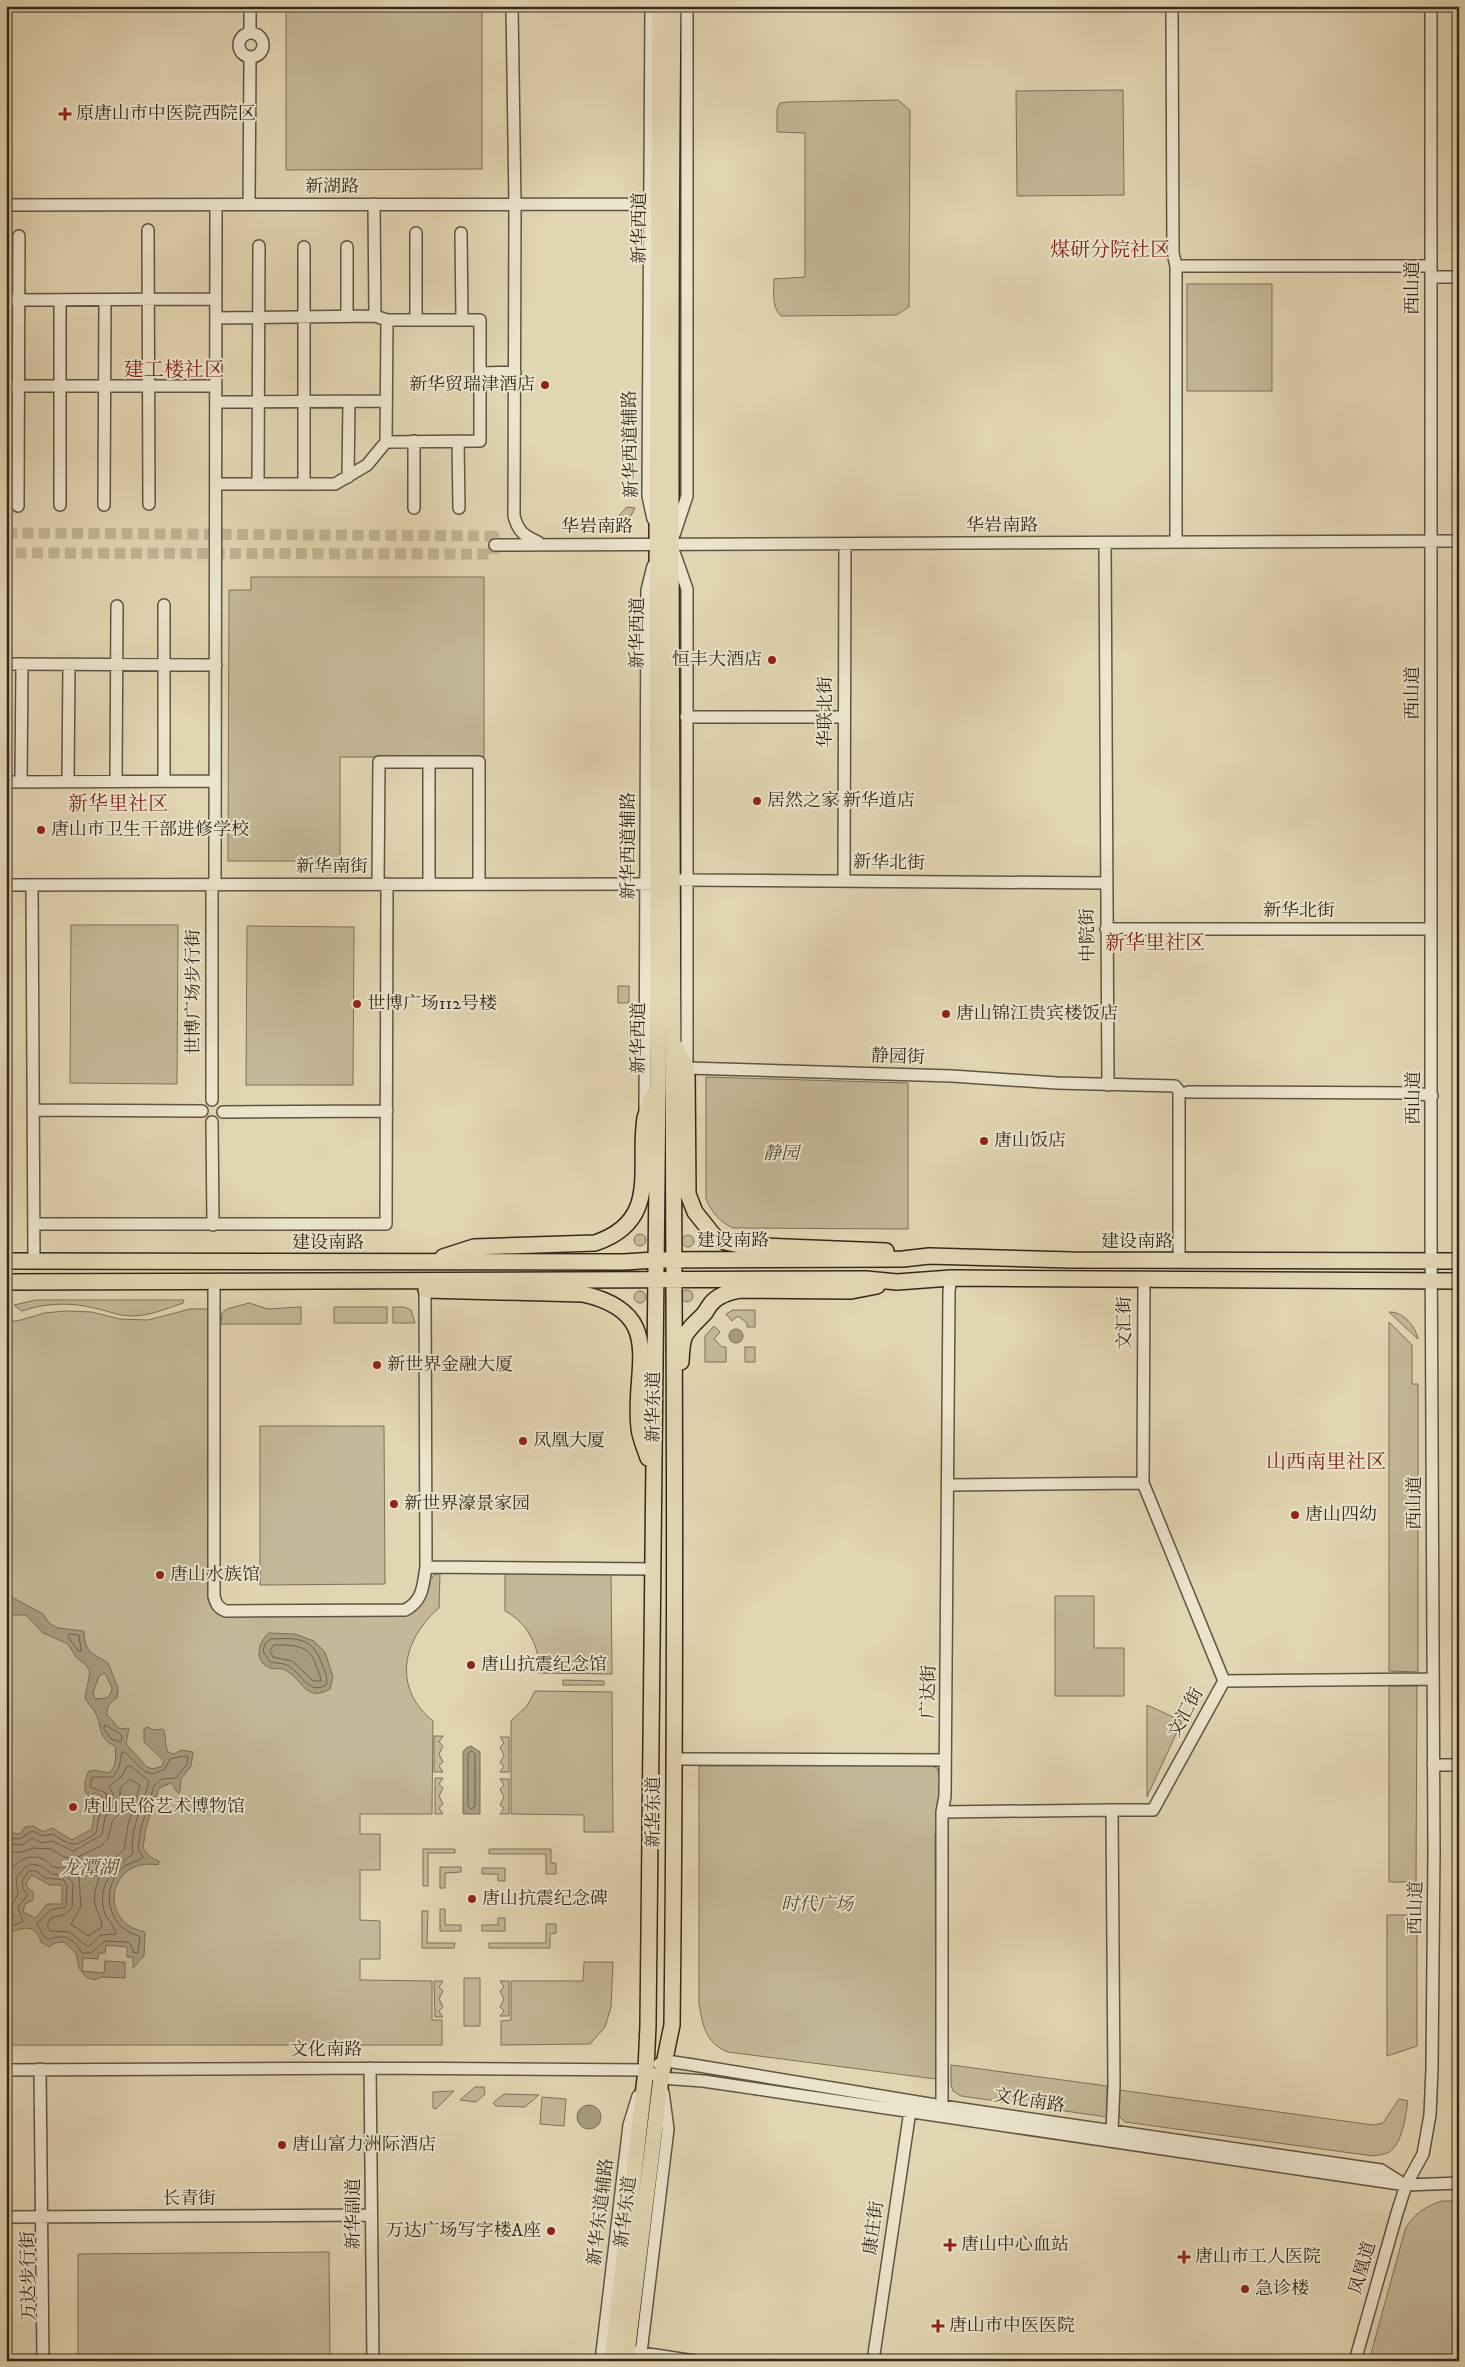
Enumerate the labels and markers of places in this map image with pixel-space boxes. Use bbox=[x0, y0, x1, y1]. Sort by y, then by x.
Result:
place label: 原唐山市中医院西院区 bbox=[76, 103, 256, 125]
marker: 原唐山市中医院西院区 bbox=[58, 107, 72, 121]
place label: 新华贸瑞津酒店 bbox=[409, 374, 535, 396]
marker: 新华贸瑞津酒店 bbox=[539, 379, 551, 391]
place label: 恒丰大酒店 bbox=[672, 649, 762, 671]
marker: 恒丰大酒店 bbox=[766, 654, 778, 666]
place label: 居然之家 新华道店 bbox=[767, 790, 915, 812]
marker: 居然之家 新华道店 bbox=[751, 795, 763, 807]
place label: 唐山市卫生干部进修学校 bbox=[51, 819, 249, 841]
marker: 唐山市卫生干部进修学校 bbox=[35, 824, 47, 836]
place label: 世博广场112号楼 bbox=[367, 993, 497, 1015]
marker: 世博广场112号楼 bbox=[351, 998, 363, 1010]
place label: 唐山锦江贵宾楼饭店 bbox=[956, 1003, 1118, 1025]
marker: 唐山锦江贵宾楼饭店 bbox=[940, 1008, 952, 1020]
place label: 唐山饭店 bbox=[994, 1130, 1066, 1152]
marker: 唐山饭店 bbox=[978, 1135, 990, 1147]
place label: 新世界金融大厦 bbox=[387, 1354, 513, 1376]
marker: 新世界金融大厦 bbox=[371, 1359, 383, 1371]
place label: 凤凰大厦 bbox=[533, 1430, 605, 1452]
marker: 凤凰大厦 bbox=[517, 1435, 529, 1447]
place label: 新世界濠景家园 bbox=[404, 1493, 530, 1515]
marker: 新世界濠景家园 bbox=[388, 1498, 400, 1510]
place label: 唐山四幼 bbox=[1305, 1504, 1377, 1526]
marker: 唐山四幼 bbox=[1289, 1509, 1301, 1521]
place label: 唐山水族馆 bbox=[170, 1564, 260, 1586]
marker: 唐山水族馆 bbox=[154, 1569, 166, 1581]
place label: 唐山抗震纪念馆 bbox=[481, 1654, 607, 1676]
marker: 唐山抗震纪念馆 bbox=[465, 1659, 477, 1671]
place label: 唐山民俗艺术博物馆 bbox=[83, 1796, 245, 1818]
marker: 唐山民俗艺术博物馆 bbox=[67, 1801, 79, 1813]
place label: 唐山抗震纪念碑 bbox=[482, 1888, 608, 1910]
marker: 唐山抗震纪念碑 bbox=[466, 1893, 478, 1905]
place label: 唐山富力洲际酒店 bbox=[292, 2134, 436, 2156]
marker: 唐山富力洲际酒店 bbox=[276, 2139, 288, 2151]
place label: 万达广场写字楼A座 bbox=[386, 2220, 541, 2242]
marker: 万达广场写字楼A座 bbox=[545, 2225, 557, 2237]
place label: 唐山中心血站 bbox=[961, 2234, 1069, 2256]
marker: 唐山中心血站 bbox=[943, 2238, 957, 2252]
place label: 唐山市工人医院 bbox=[1195, 2246, 1321, 2268]
marker: 唐山市工人医院 bbox=[1177, 2250, 1191, 2264]
place label: 急诊楼 bbox=[1255, 2278, 1309, 2300]
marker: 急诊楼 bbox=[1239, 2283, 1251, 2295]
place label: 唐山市中医医院 bbox=[949, 2315, 1075, 2337]
marker: 唐山市中医医院 bbox=[931, 2319, 945, 2333]

